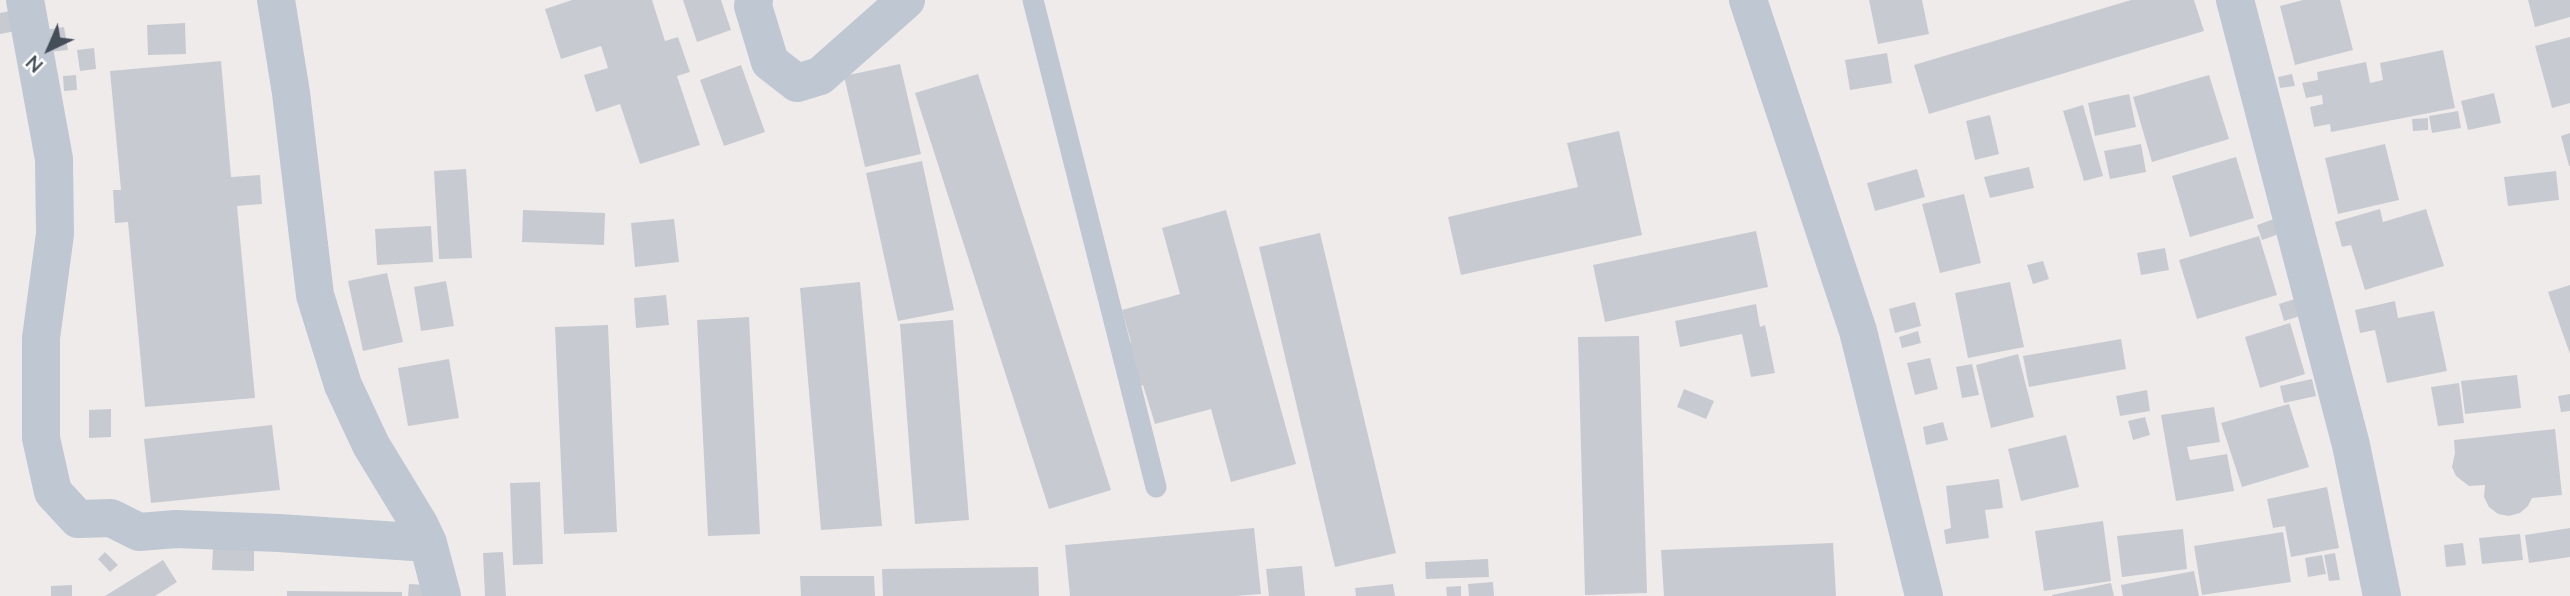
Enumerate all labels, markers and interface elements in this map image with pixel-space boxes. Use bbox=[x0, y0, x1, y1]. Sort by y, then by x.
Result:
north arrow bbox=[14, 14, 84, 84]
text: N bbox=[21, 51, 47, 78]

